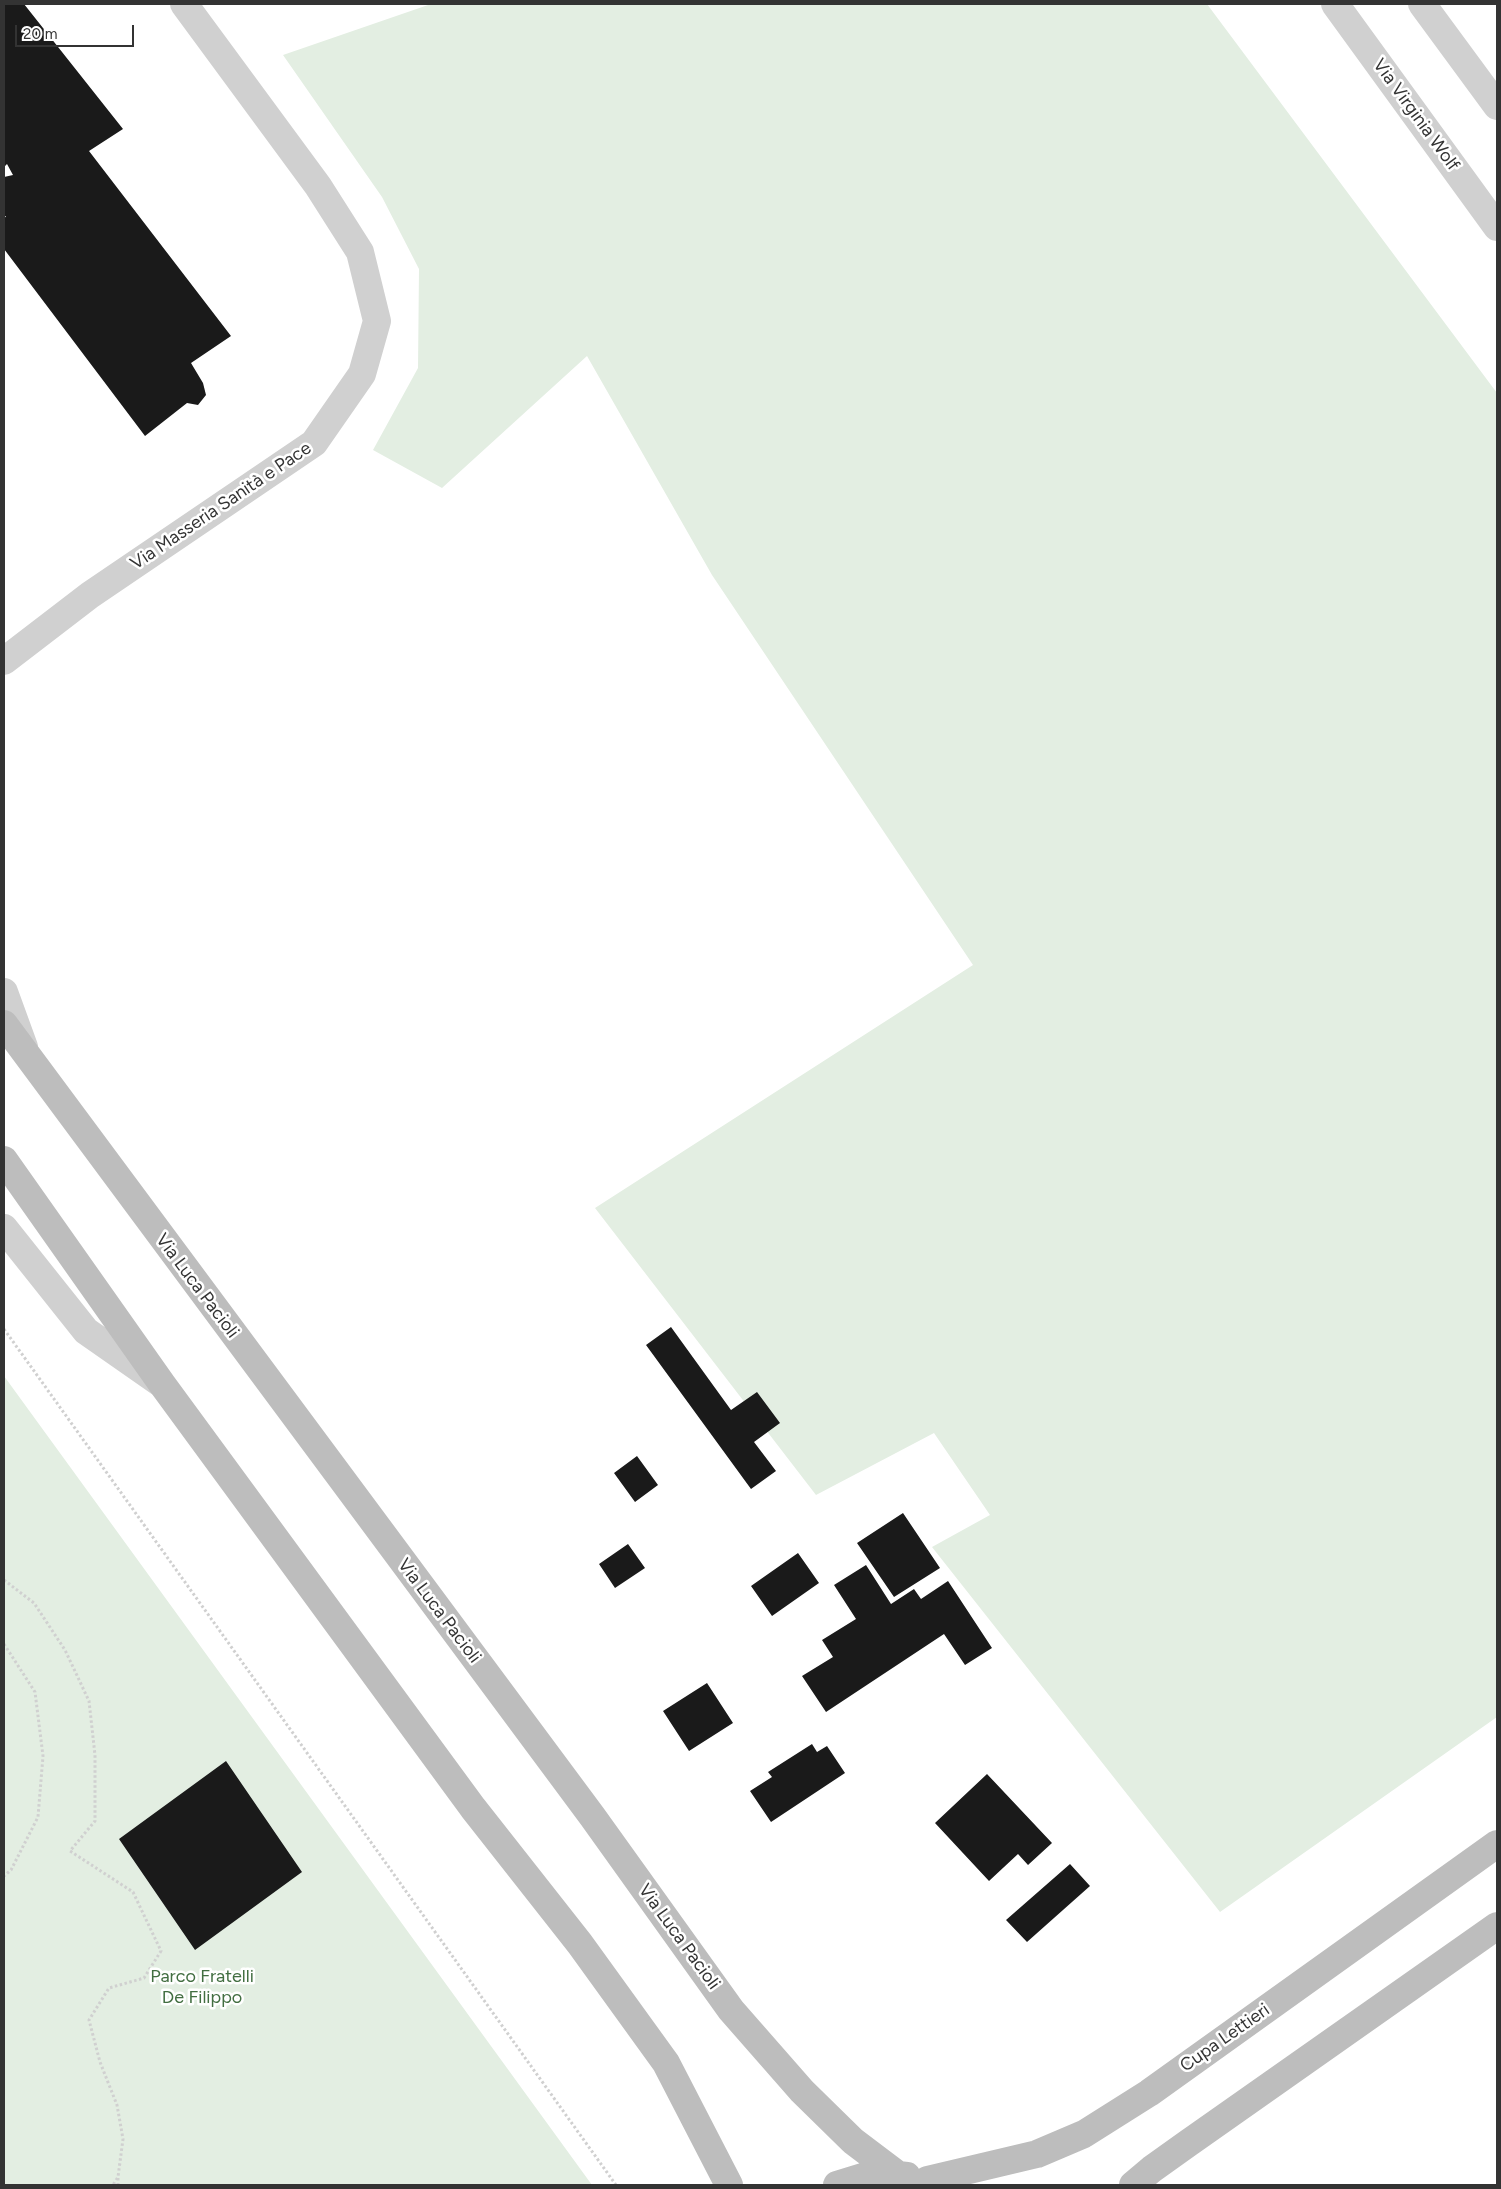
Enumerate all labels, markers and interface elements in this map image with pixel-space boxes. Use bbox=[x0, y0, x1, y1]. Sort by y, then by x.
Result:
scale bar bbox=[18, 15, 136, 47]
text: 20 m bbox=[23, 25, 57, 43]
street label: Via Virginia Wolf bbox=[1368, 55, 1464, 175]
street label: Via Masseria Sanità e Pace bbox=[127, 437, 315, 575]
street label: Via Luca Pacioli bbox=[151, 1230, 243, 1342]
street label: Via Luca Pacioli bbox=[393, 1555, 485, 1667]
street label: Via Luca Pacioli bbox=[634, 1880, 724, 1994]
park label: Parco Fratelli De Filippo bbox=[150, 1966, 254, 2008]
street label: Cupa Lettieri bbox=[1176, 1999, 1274, 2077]

